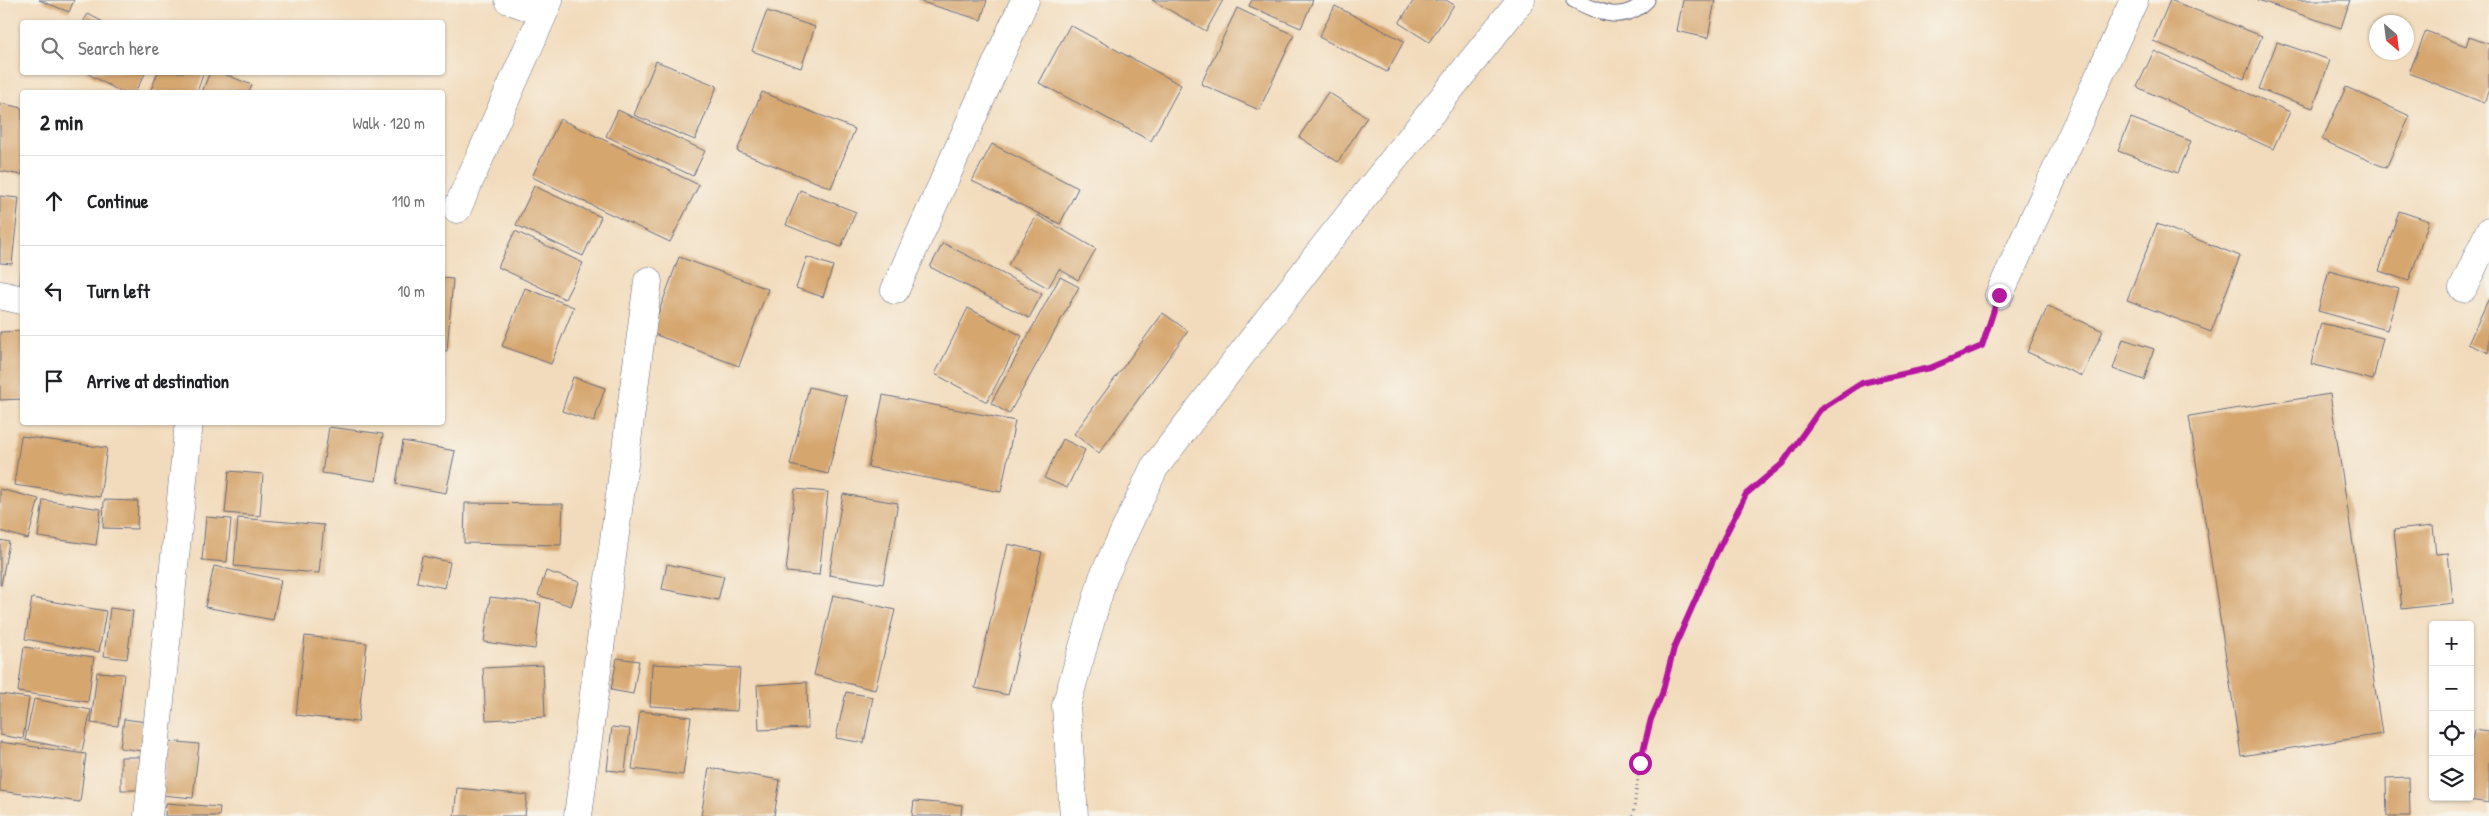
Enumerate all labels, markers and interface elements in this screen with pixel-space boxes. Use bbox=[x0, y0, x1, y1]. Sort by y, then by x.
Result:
north arrow bbox=[2369, 15, 2414, 60]
search box bbox=[20, 20, 445, 75]
icon: search bbox=[38, 34, 66, 62]
text: Search here bbox=[78, 35, 159, 61]
text: 2 min bbox=[40, 108, 83, 137]
text: Walk · 120 m bbox=[352, 112, 425, 134]
icon: ahead bbox=[40, 187, 68, 215]
text: Continue bbox=[87, 188, 148, 214]
text: 110 m bbox=[392, 190, 425, 212]
icon: left bbox=[40, 277, 68, 305]
text: Turn left bbox=[87, 278, 150, 304]
text: 10 m bbox=[397, 280, 425, 302]
route end bbox=[1988, 284, 2011, 307]
icon: arrive bbox=[40, 367, 68, 395]
text: Arrive at destination bbox=[87, 368, 229, 394]
map controls bbox=[2429, 621, 2474, 801]
button: + bbox=[2429, 621, 2474, 666]
button: − bbox=[2429, 666, 2474, 711]
button: locate bbox=[2429, 711, 2474, 756]
route start bbox=[1629, 752, 1652, 775]
button: layers bbox=[2429, 756, 2474, 801]

